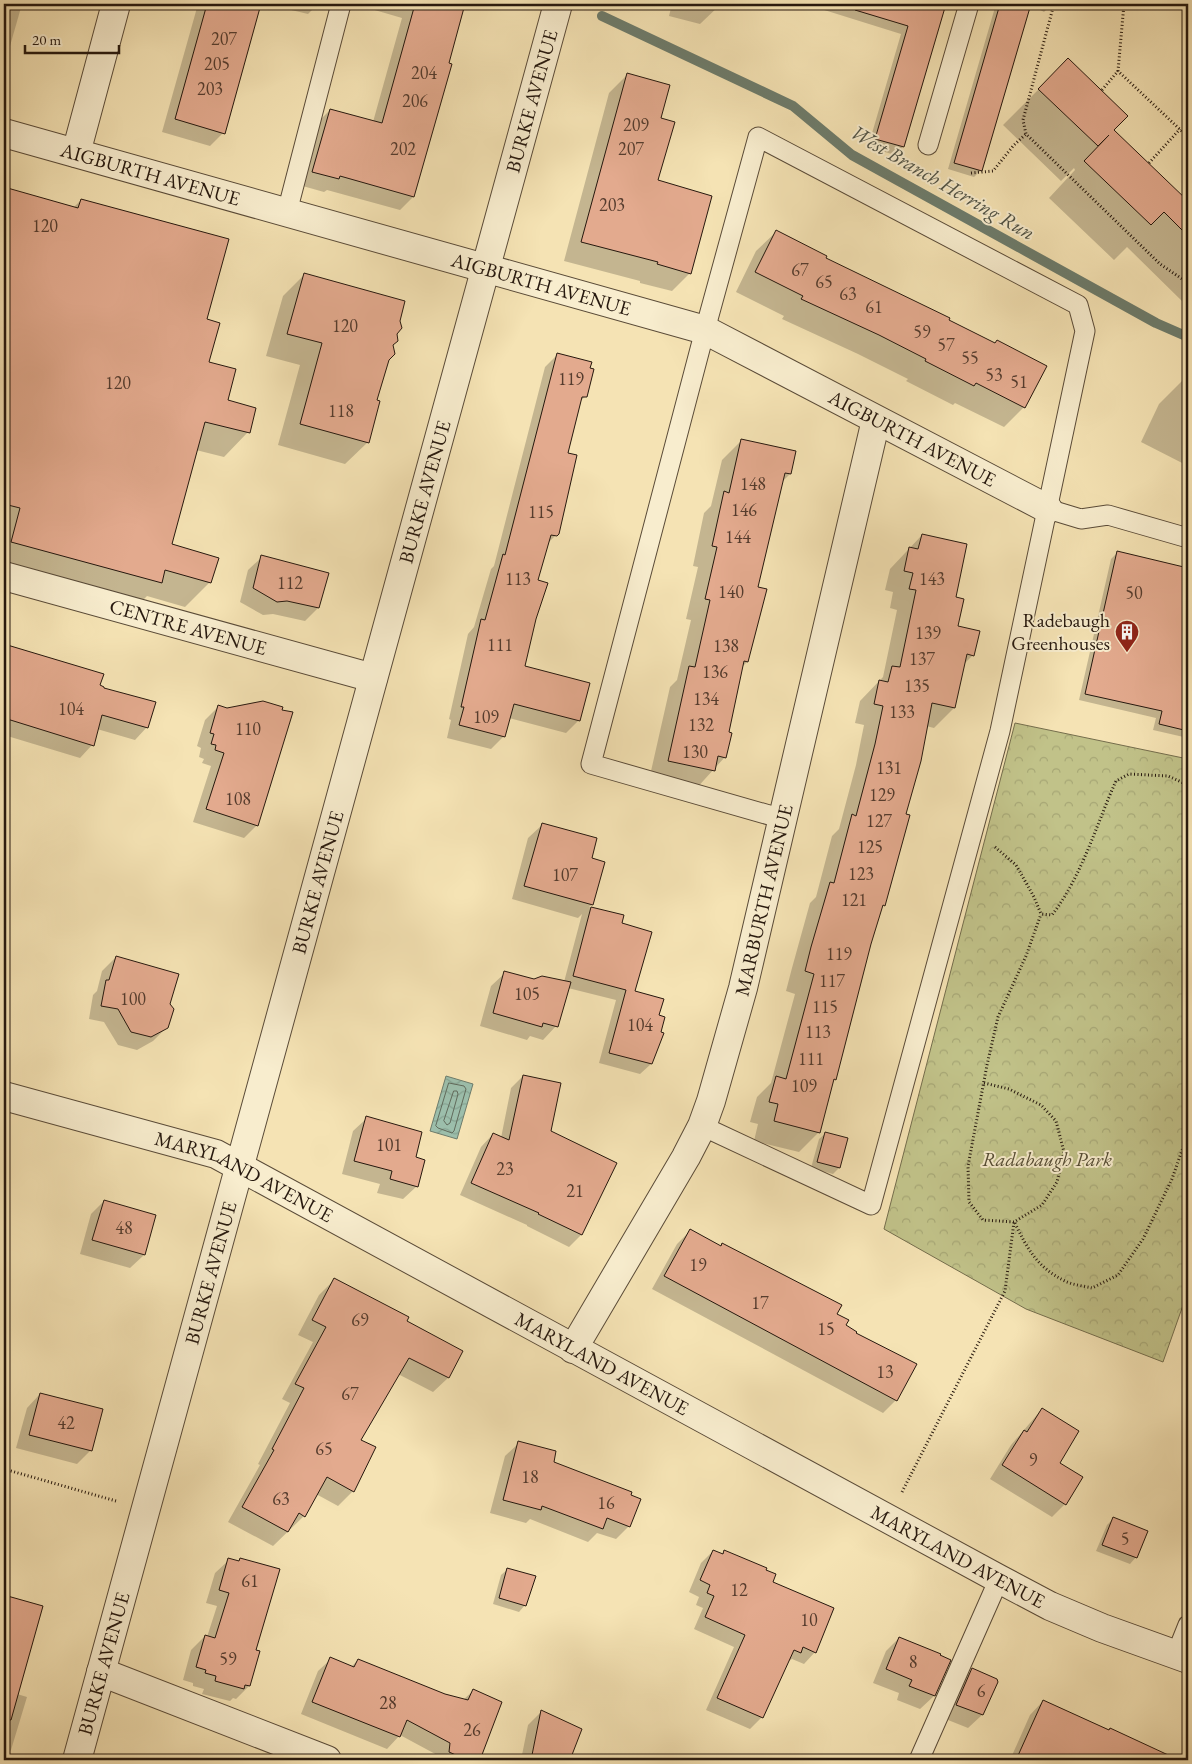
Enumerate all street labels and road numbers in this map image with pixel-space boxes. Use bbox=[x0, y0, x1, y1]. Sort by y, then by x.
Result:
street label: BURKE AVENUE bbox=[499, 27, 563, 176]
street label: AIGBURTH AVENUE bbox=[57, 136, 243, 212]
street label: AIGBURTH AVENUE bbox=[448, 246, 634, 322]
street label: AIGBURTH AVENUE bbox=[823, 383, 1000, 493]
street label: BURKE AVENUE bbox=[392, 417, 456, 566]
street label: CENTRE AVENUE bbox=[107, 593, 270, 661]
street label: MARBURTH AVENUE bbox=[729, 802, 799, 999]
street label: BURKE AVENUE bbox=[285, 808, 349, 957]
street label: MARYLAND AVENUE bbox=[152, 1125, 338, 1228]
street label: BURKE AVENUE bbox=[178, 1198, 242, 1347]
street label: MARYLAND AVENUE bbox=[510, 1306, 694, 1421]
street label: MARYLAND AVENUE bbox=[866, 1499, 1050, 1614]
street label: BURKE AVENUE bbox=[71, 1589, 135, 1738]

